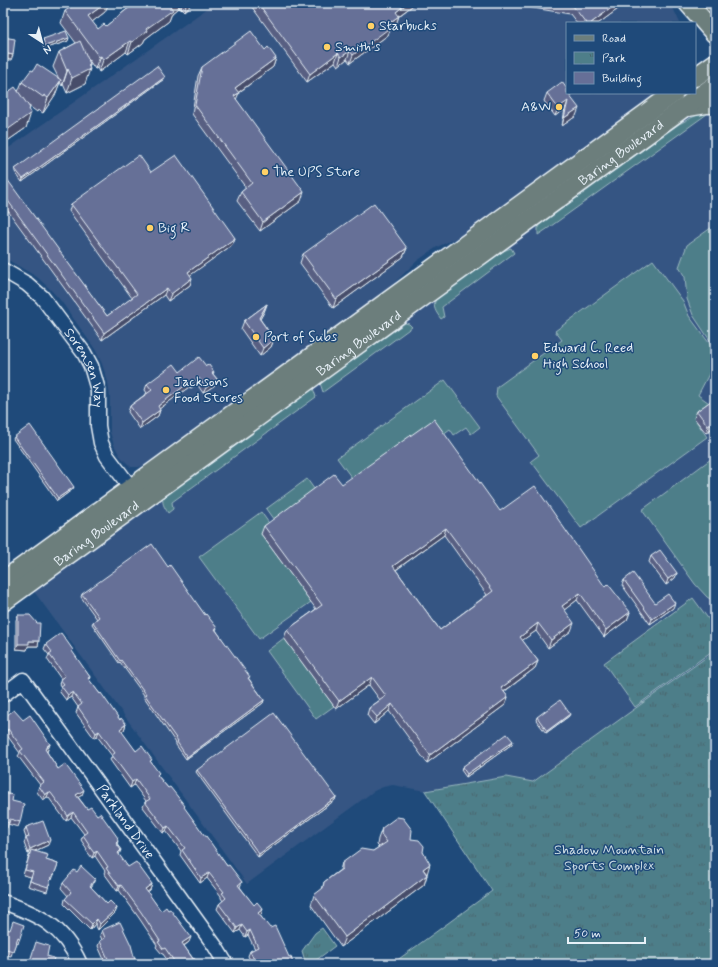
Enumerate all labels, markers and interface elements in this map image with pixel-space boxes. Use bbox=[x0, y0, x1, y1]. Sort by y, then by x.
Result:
place label: Starbucks bbox=[379, 17, 437, 35]
marker: Starbucks bbox=[366, 21, 376, 31]
north arrow bbox=[22, 22, 62, 62]
legend bbox=[566, 22, 696, 94]
text: Road bbox=[602, 31, 626, 47]
place label: Smith's bbox=[335, 38, 380, 56]
text: N bbox=[40, 41, 54, 57]
marker: Smith's bbox=[322, 42, 332, 52]
text: Park bbox=[602, 51, 626, 67]
text: Building bbox=[602, 71, 642, 88]
place label: A&W bbox=[521, 98, 551, 116]
marker: A&W bbox=[554, 102, 564, 112]
street label: Baring Boulevard bbox=[575, 116, 667, 190]
place label: The UPS Store bbox=[273, 163, 360, 181]
marker: The UPS Store bbox=[260, 167, 270, 177]
place label: Big R bbox=[158, 219, 190, 239]
marker: Big R bbox=[145, 223, 155, 233]
street label: Baring Boulevard bbox=[313, 306, 405, 381]
street label: Sorensen Way bbox=[60, 325, 108, 408]
place label: Port of Subs bbox=[264, 328, 337, 346]
marker: Port of Subs bbox=[251, 332, 261, 342]
place label: Edward C. Reed High School bbox=[543, 339, 633, 375]
marker: Edward C. Reed High School bbox=[530, 351, 540, 361]
place label: Jacksons Food Stores bbox=[174, 373, 243, 407]
marker: Jacksons Food Stores bbox=[161, 385, 171, 395]
street label: Baring Boulevard bbox=[51, 497, 143, 571]
street label: Parkland Drive bbox=[92, 781, 158, 863]
park label: Shadow Mountain Sports Complex bbox=[554, 841, 664, 875]
scale bar bbox=[568, 919, 645, 945]
text: 50 m bbox=[574, 926, 601, 942]

